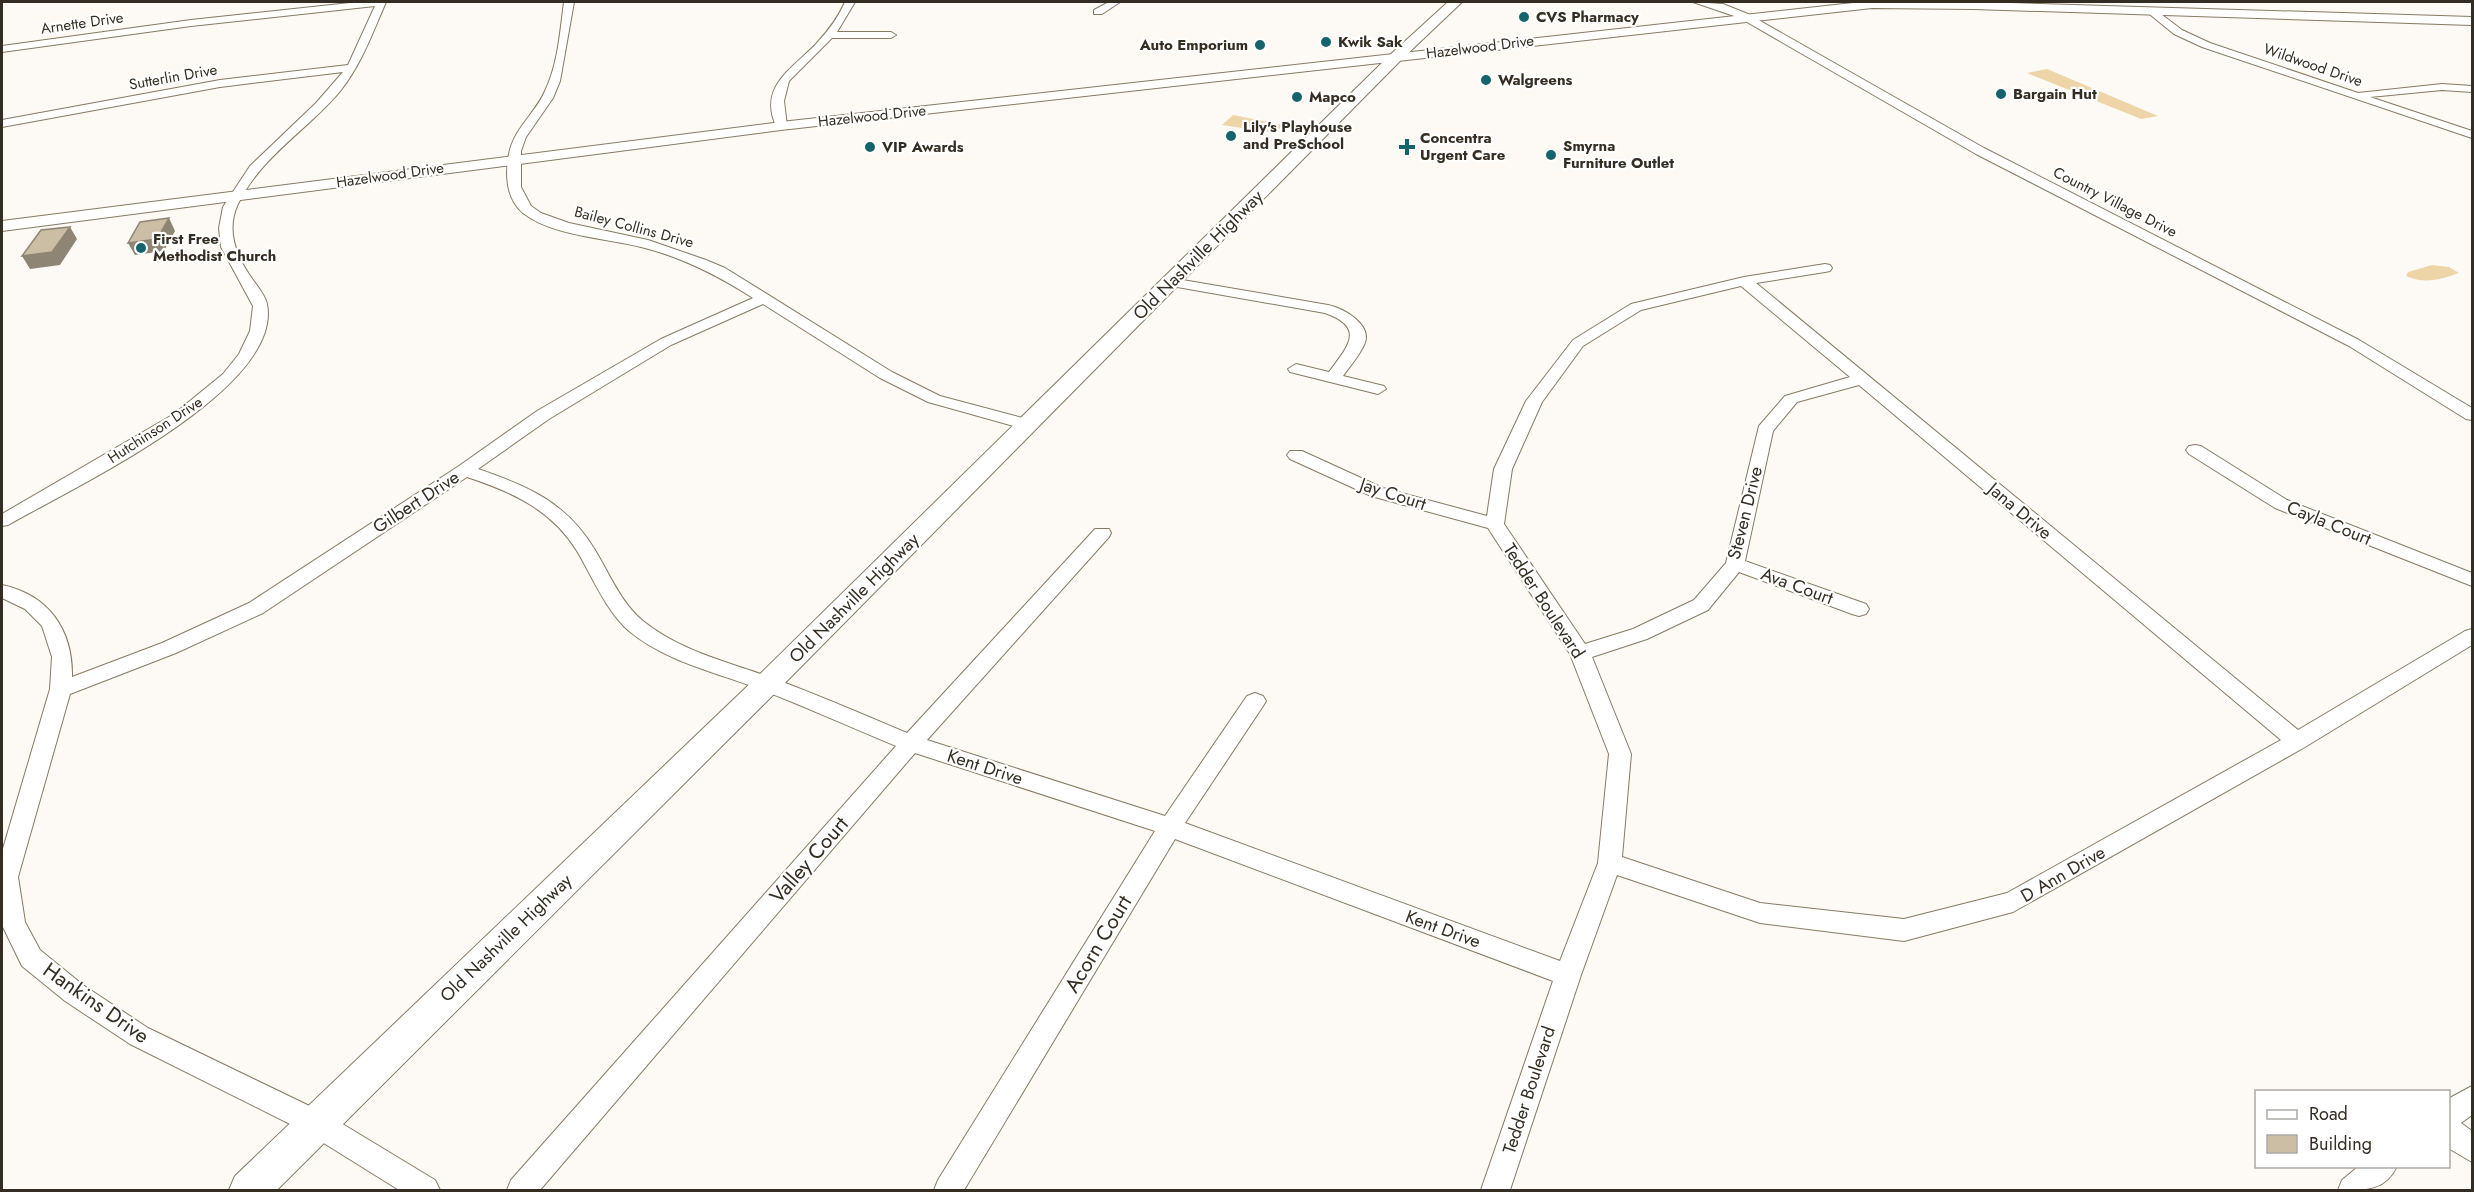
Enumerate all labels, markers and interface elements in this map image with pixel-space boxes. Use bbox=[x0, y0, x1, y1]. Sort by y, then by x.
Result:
street label: Arnette Drive bbox=[39, 6, 125, 40]
place label: CVS Pharmacy bbox=[1536, 6, 1639, 28]
marker: CVS Pharmacy bbox=[1517, 10, 1531, 24]
street label: Hazelwood Drive bbox=[1425, 29, 1535, 65]
place label: Kwik Sak bbox=[1338, 31, 1403, 53]
place label: Auto Emporium bbox=[1139, 34, 1248, 56]
marker: Kwik Sak bbox=[1319, 35, 1333, 49]
marker: Auto Emporium bbox=[1253, 38, 1267, 52]
street label: Wildwood Drive bbox=[2260, 38, 2366, 92]
street label: Sutterlin Drive bbox=[127, 58, 219, 96]
place label: Walgreens bbox=[1498, 69, 1573, 91]
marker: Walgreens bbox=[1479, 73, 1493, 87]
place label: Bargain Hut bbox=[2013, 83, 2097, 105]
place label: Mapco bbox=[1309, 86, 1356, 108]
marker: Bargain Hut bbox=[1994, 87, 2008, 101]
marker: Mapco bbox=[1290, 90, 1304, 104]
street label: Hazelwood Drive bbox=[817, 99, 927, 133]
place label: Lily's Playhouse and PreSchool bbox=[1243, 116, 1352, 155]
place label: Concentra Urgent Care bbox=[1420, 127, 1506, 166]
marker: Lily's Playhouse and PreSchool bbox=[1224, 129, 1238, 143]
place label: Smyrna Furniture Outlet bbox=[1563, 135, 1674, 174]
place label: VIP Awards bbox=[881, 136, 964, 158]
marker: Concentra Urgent Care bbox=[1398, 138, 1416, 156]
marker: VIP Awards bbox=[863, 140, 877, 154]
marker: Smyrna Furniture Outlet bbox=[1544, 148, 1558, 162]
street label: Hazelwood Drive bbox=[335, 157, 446, 193]
street label: Country Village Drive bbox=[2049, 161, 2181, 243]
street label: Old Nashville Highway bbox=[1127, 184, 1269, 326]
street label: Bailey Collins Drive bbox=[572, 201, 696, 254]
place label: First Free Methodist Church bbox=[153, 228, 276, 267]
marker: First Free Methodist Church bbox=[134, 241, 148, 255]
street label: Hutchinson Drive bbox=[103, 391, 207, 469]
street label: Gilbert Drive bbox=[368, 464, 464, 540]
street label: Steven Drive bbox=[1721, 464, 1769, 562]
street label: Jay Court bbox=[1355, 470, 1430, 517]
street label: Jana Drive bbox=[1981, 475, 2058, 546]
street label: Cayla Court bbox=[2283, 494, 2376, 552]
street label: Old Nashville Highway bbox=[783, 527, 925, 669]
street label: Tedder Boulevard bbox=[1497, 538, 1591, 664]
street label: Ava Court bbox=[1757, 561, 1837, 611]
street label: Kent Drive bbox=[944, 743, 1026, 791]
street label: Valley Court bbox=[763, 810, 855, 910]
street label: D Ann Drive bbox=[2016, 839, 2110, 909]
street label: Old Nashville Highway bbox=[434, 868, 578, 1008]
street label: Acorn Court bbox=[1057, 890, 1139, 998]
street label: Kent Drive bbox=[1402, 903, 1484, 955]
street label: Hankins Drive bbox=[37, 955, 155, 1051]
street label: Tedder Boulevard bbox=[1496, 1023, 1562, 1157]
legend bbox=[2255, 1090, 2450, 1168]
text: Road bbox=[2309, 1101, 2348, 1127]
text: Building bbox=[2309, 1131, 2372, 1157]

